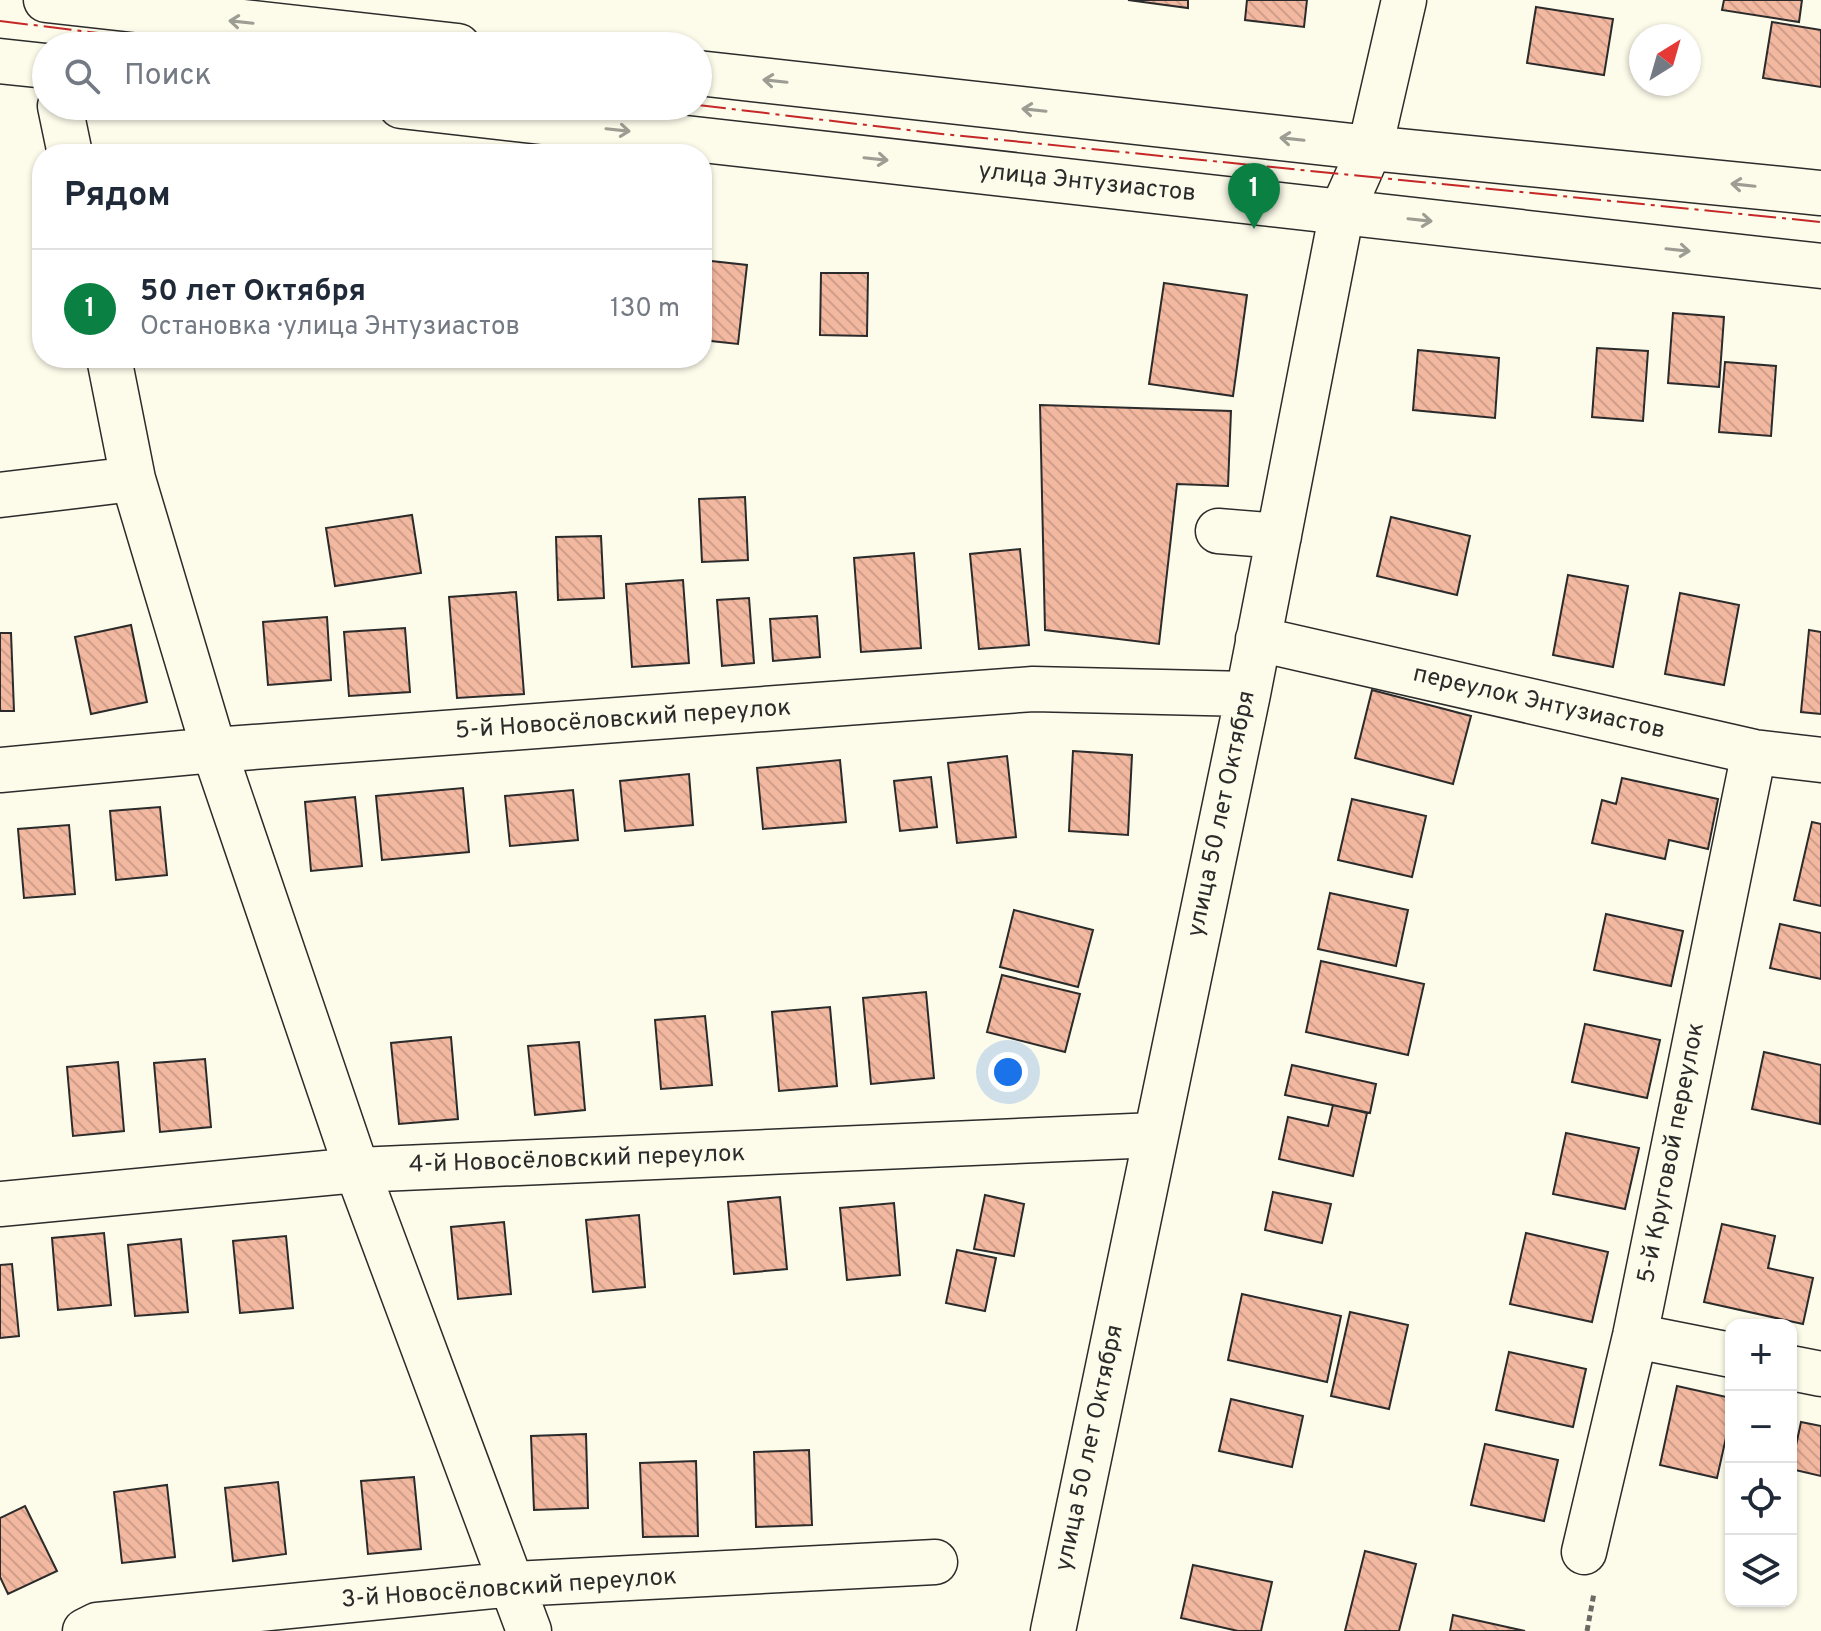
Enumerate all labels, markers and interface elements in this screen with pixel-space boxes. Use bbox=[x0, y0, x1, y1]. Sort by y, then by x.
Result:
one-way arrow bbox=[228, 14, 255, 29]
north arrow bbox=[1629, 24, 1701, 96]
search box bbox=[32, 32, 712, 120]
icon: search bbox=[60, 54, 104, 98]
text: Поиск bbox=[124, 58, 212, 95]
one-way arrow bbox=[762, 74, 789, 89]
one-way arrow bbox=[1021, 103, 1048, 118]
one-way arrow bbox=[604, 123, 631, 138]
one-way arrow bbox=[1279, 132, 1306, 147]
one-way arrow bbox=[862, 152, 889, 167]
street label: улица Энтузиастов bbox=[977, 157, 1197, 209]
pin: 1 bbox=[1228, 163, 1280, 229]
text: Рядом bbox=[64, 175, 171, 218]
one-way arrow bbox=[1730, 178, 1757, 193]
one-way arrow bbox=[1406, 213, 1433, 228]
one-way arrow bbox=[1664, 242, 1691, 257]
text: 50 лет Октября bbox=[140, 274, 366, 311]
text: 1 bbox=[85, 293, 95, 326]
text: 130 m bbox=[610, 293, 680, 326]
text: Остановка · улица Энтузиастов bbox=[140, 311, 520, 344]
street label: переулок Энтузиастов bbox=[1410, 659, 1668, 747]
street label: улица 50 лет Октября bbox=[1181, 688, 1263, 940]
street label: 5-й Новосёловский переулок bbox=[454, 693, 792, 747]
street label: 5-й Круговой переулок bbox=[1632, 1020, 1712, 1286]
your location bbox=[988, 1052, 1028, 1092]
street label: 4-й Новосёловский переулок bbox=[408, 1139, 746, 1181]
map controls bbox=[1725, 1319, 1797, 1607]
button: + bbox=[1725, 1319, 1797, 1391]
street label: улица 50 лет Октября bbox=[1049, 1322, 1131, 1574]
button: − bbox=[1725, 1391, 1797, 1463]
button: locate bbox=[1725, 1463, 1797, 1535]
button: layers bbox=[1725, 1535, 1797, 1607]
street label: 3-й Новосёловский переулок bbox=[340, 1562, 678, 1616]

